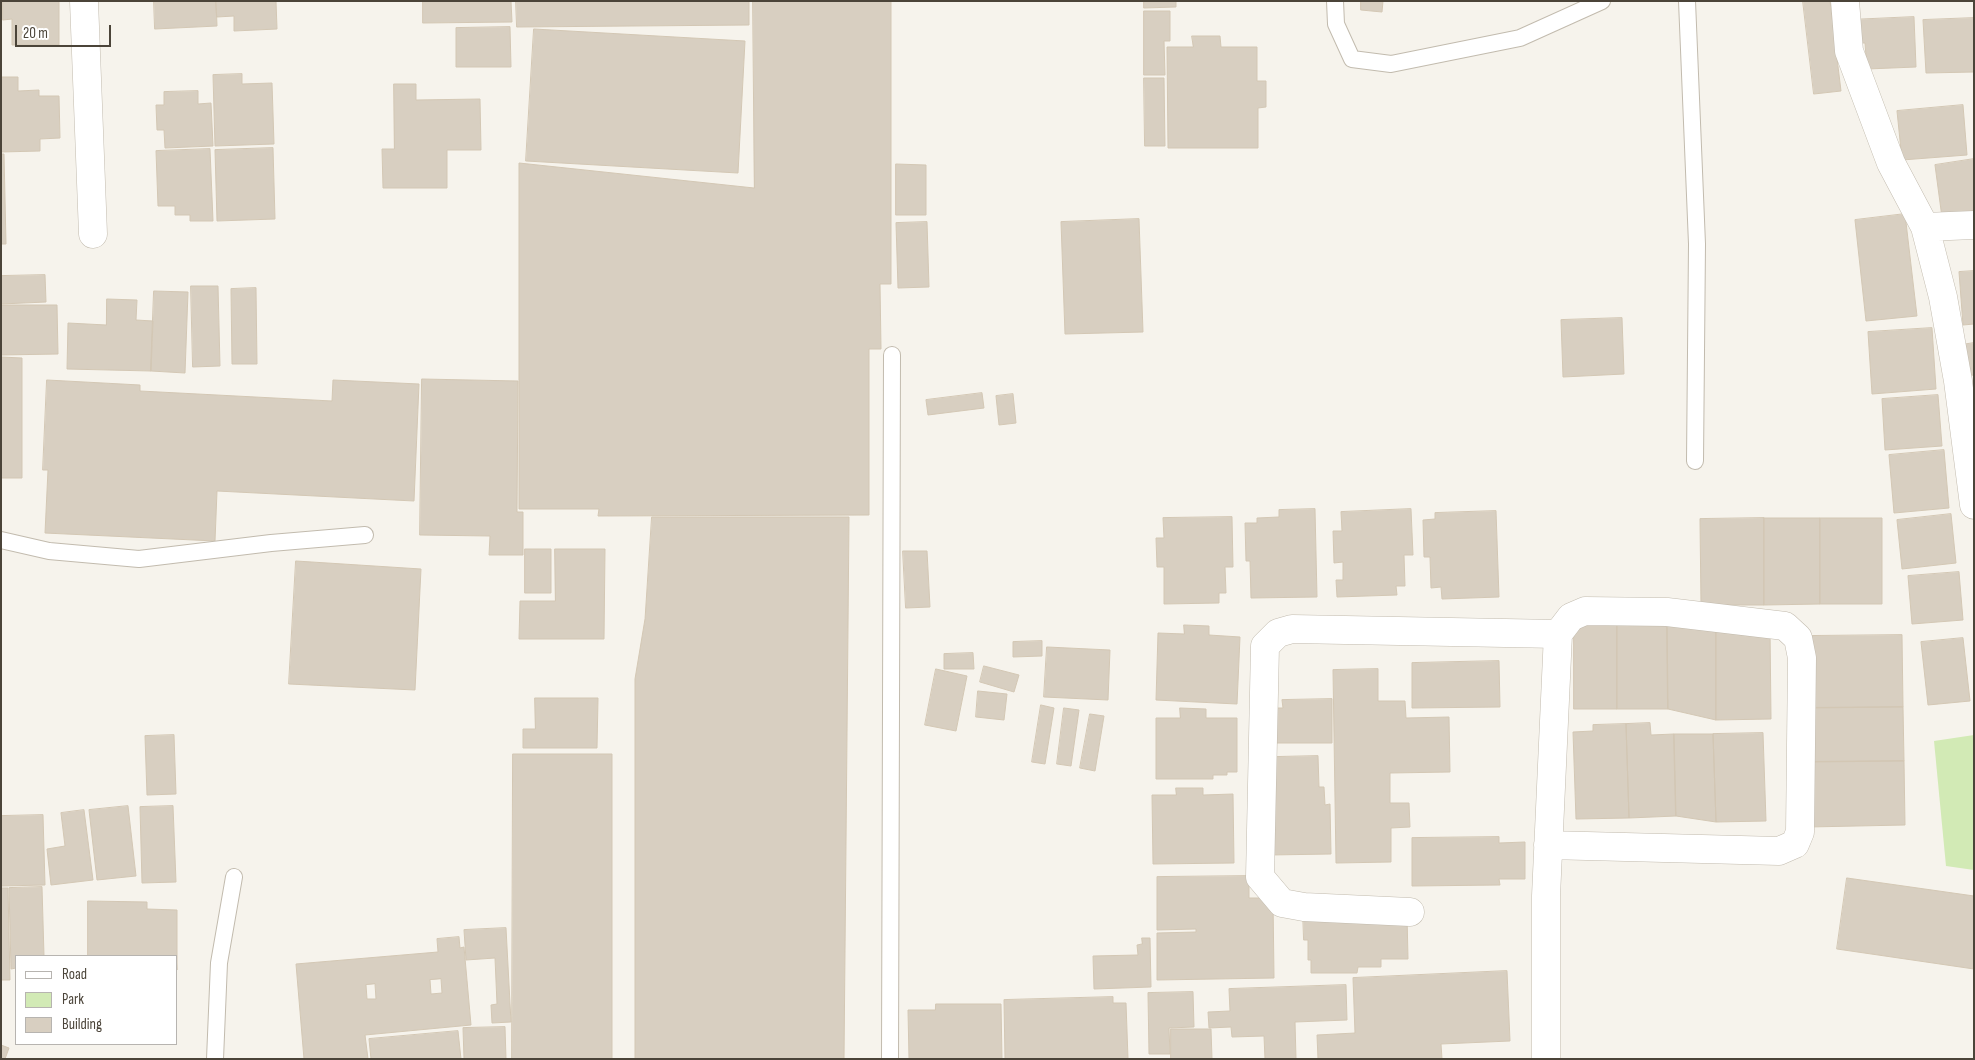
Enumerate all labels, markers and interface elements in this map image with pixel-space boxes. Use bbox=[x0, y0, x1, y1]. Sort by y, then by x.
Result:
scale bar bbox=[18, 15, 114, 47]
text: 20 m bbox=[23, 24, 48, 43]
legend bbox=[15, 955, 178, 1045]
text: Road bbox=[62, 965, 87, 984]
text: Park bbox=[62, 990, 84, 1009]
text: Building bbox=[62, 1015, 102, 1034]

